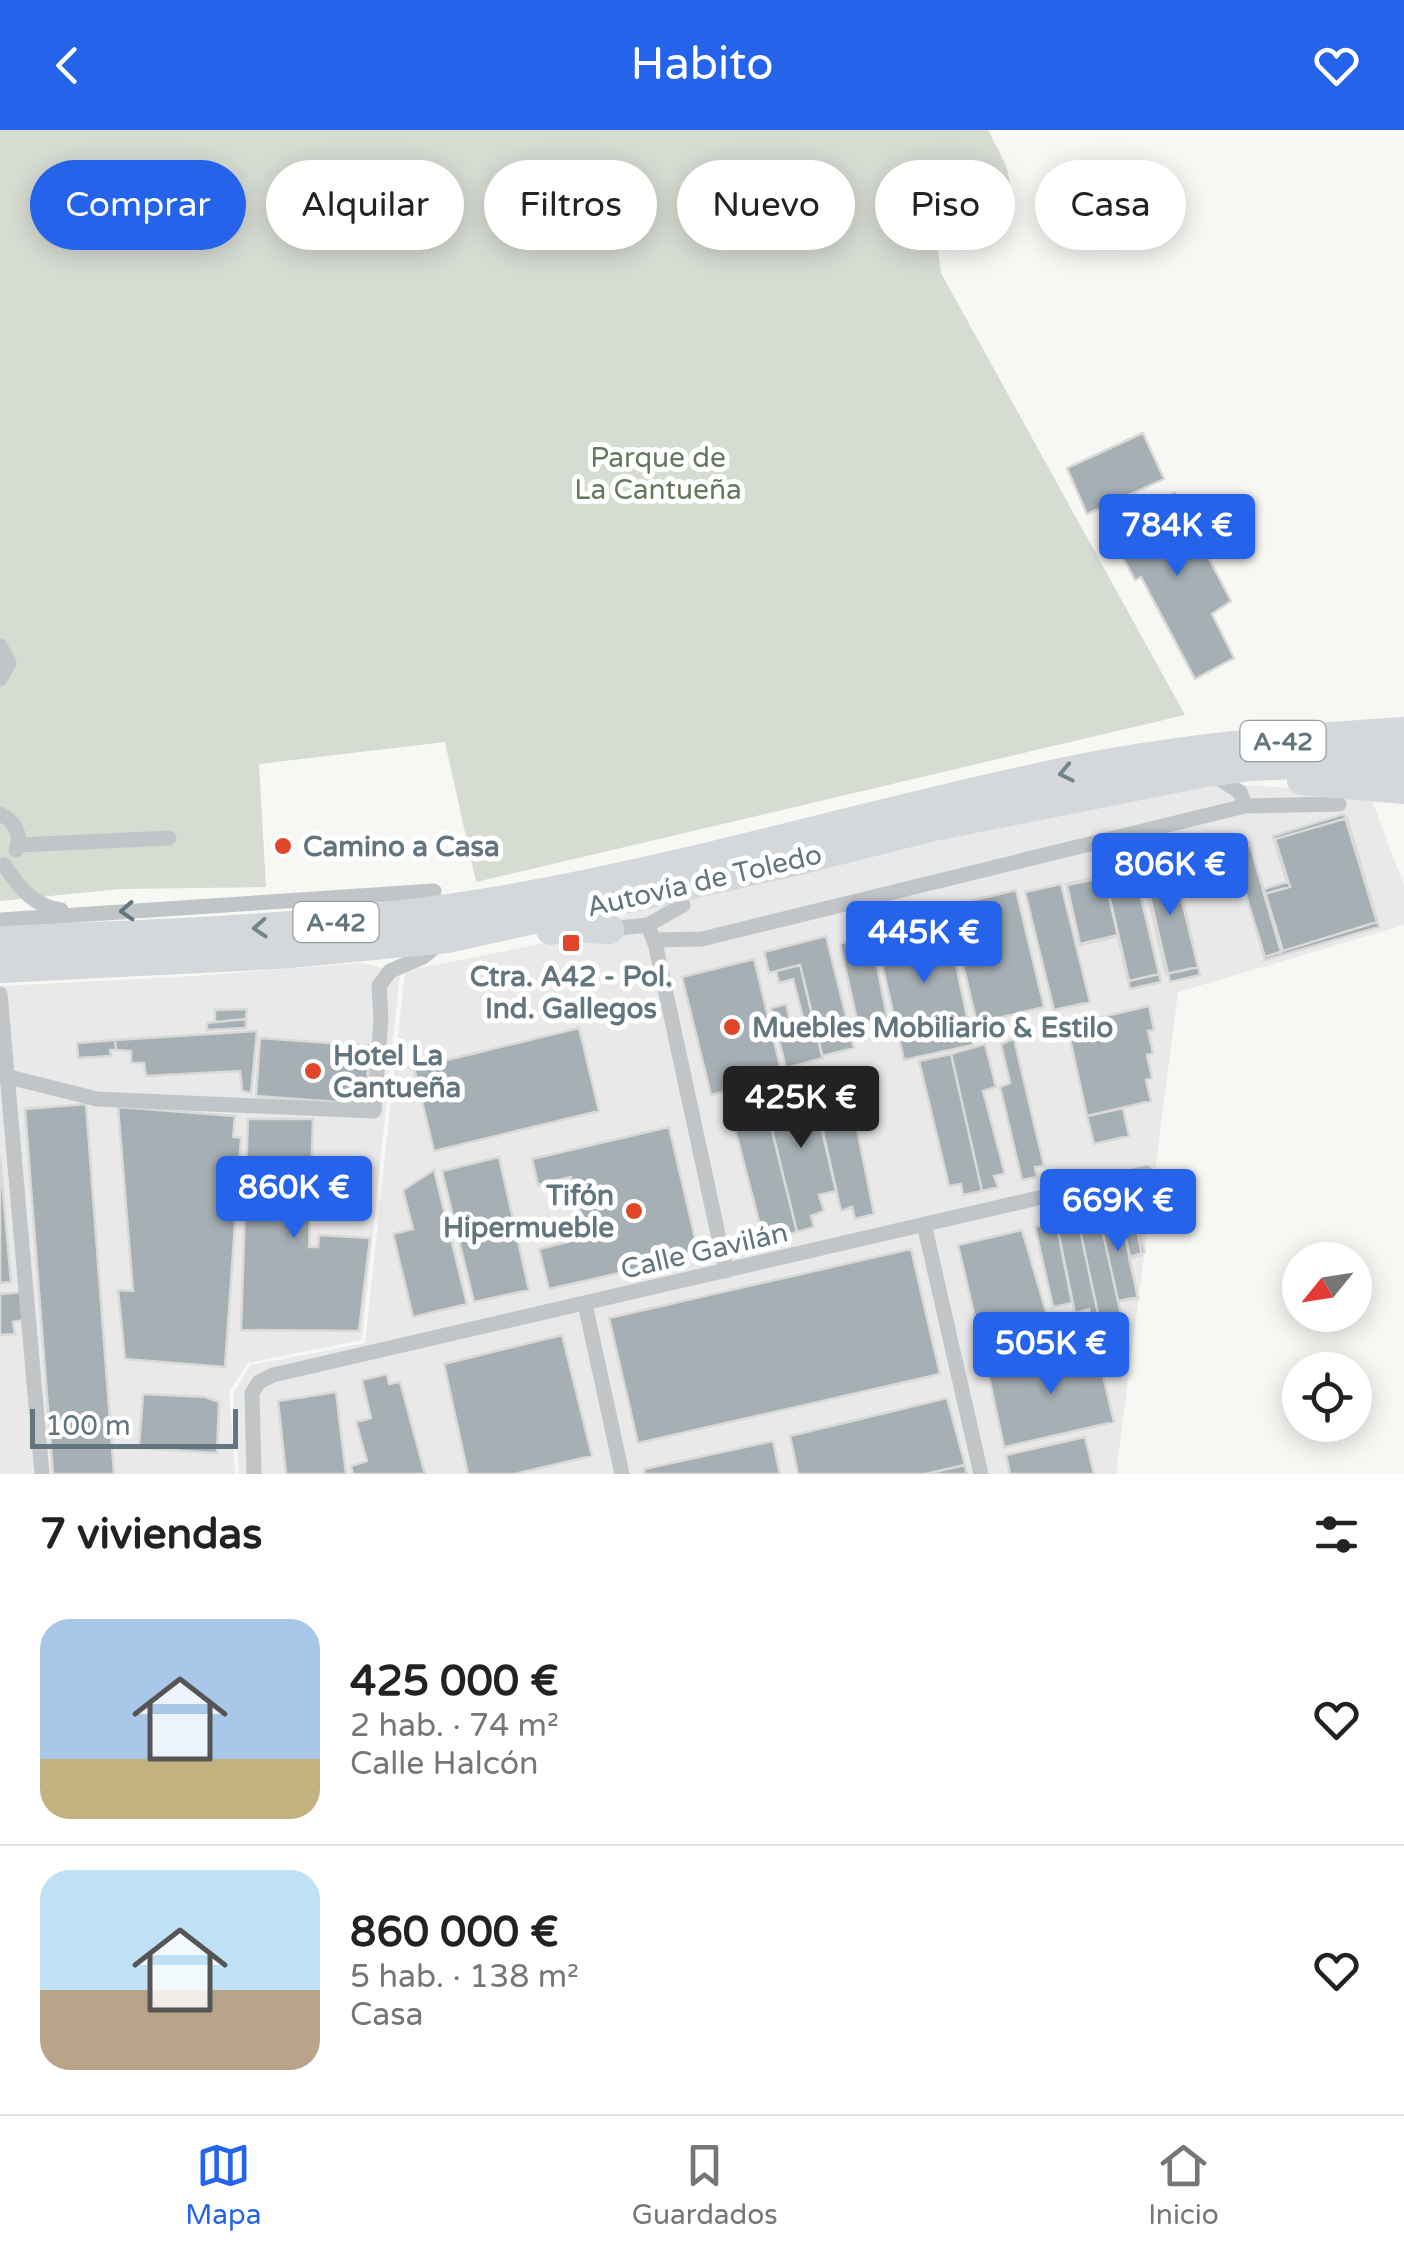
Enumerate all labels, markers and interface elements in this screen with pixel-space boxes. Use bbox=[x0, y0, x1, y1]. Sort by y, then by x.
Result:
icon: back bbox=[40, 38, 95, 93]
text: Habito bbox=[630, 38, 774, 92]
icon: heart bbox=[1309, 38, 1364, 93]
chip: Comprar bbox=[30, 160, 246, 250]
chip: Alquilar bbox=[266, 160, 464, 250]
chip: Filtros bbox=[484, 160, 657, 250]
chip: Nuevo bbox=[677, 160, 855, 250]
chip: Piso bbox=[875, 160, 1015, 250]
chip: Casa bbox=[1035, 160, 1186, 250]
park label: Parque de La Cantueña bbox=[574, 441, 742, 507]
pin: 784K € bbox=[1096, 494, 1258, 579]
text: 784K € bbox=[1121, 507, 1233, 545]
road number: A-42 bbox=[1240, 721, 1326, 761]
one-way arrow bbox=[1058, 761, 1075, 782]
place label: Camino a Casa bbox=[303, 830, 500, 864]
pin: 806K € bbox=[1089, 833, 1251, 918]
marker: Camino a Casa bbox=[272, 835, 294, 857]
street label: Autovía de Toledo bbox=[583, 837, 825, 925]
text: 806K € bbox=[1114, 846, 1226, 884]
one-way arrow bbox=[119, 900, 135, 921]
pin: 445K € bbox=[843, 901, 1005, 986]
road number: A-42 bbox=[294, 902, 378, 942]
text: 445K € bbox=[868, 914, 980, 952]
one-way arrow bbox=[252, 916, 268, 938]
marker: Ctra. A42 - Pol. Ind. Gallegos bbox=[560, 932, 582, 954]
place label: Ctra. A42 - Pol. Ind. Gallegos bbox=[470, 960, 672, 1026]
place label: Muebles Mobiliario & Estilo bbox=[752, 1011, 1113, 1045]
marker: Muebles Mobiliario & Estilo bbox=[721, 1016, 743, 1038]
place label: Hotel La Cantueña bbox=[333, 1039, 461, 1105]
marker: Hotel La Cantueña bbox=[302, 1060, 324, 1082]
pin: 425K € bbox=[720, 1066, 882, 1151]
text: 425K € bbox=[745, 1079, 857, 1117]
pin: 860K € bbox=[213, 1156, 375, 1241]
text: 860K € bbox=[238, 1169, 350, 1207]
pin: 669K € bbox=[1037, 1169, 1199, 1254]
place label: Tifón Hipermueble bbox=[443, 1179, 614, 1245]
text: 669K € bbox=[1062, 1182, 1174, 1220]
marker: Tifón Hipermueble bbox=[623, 1200, 645, 1222]
street label: Calle Gavilán bbox=[617, 1215, 791, 1287]
north arrow bbox=[1282, 1242, 1372, 1332]
map controls bbox=[1282, 1242, 1372, 1442]
pin: 505K € bbox=[970, 1312, 1132, 1397]
text: 505K € bbox=[995, 1325, 1107, 1363]
button: locate bbox=[1282, 1352, 1372, 1442]
scale bar bbox=[30, 1404, 238, 1448]
text: 100 m bbox=[45, 1409, 131, 1443]
icon: filters bbox=[1309, 1507, 1364, 1562]
text: 7 viviendas bbox=[40, 1509, 262, 1560]
text: 425 000 € bbox=[350, 1656, 559, 1707]
icon: home bbox=[120, 1659, 240, 1779]
icon: heart bbox=[1309, 1692, 1364, 1747]
text: 2 hab. · 74 m² bbox=[350, 1707, 559, 1745]
text: Calle Halcón bbox=[350, 1745, 539, 1783]
text: 860 000 € bbox=[350, 1907, 559, 1958]
icon: home bbox=[120, 1910, 240, 2030]
icon: heart bbox=[1309, 1943, 1364, 1998]
text: 5 hab. · 138 m² bbox=[350, 1958, 579, 1996]
text: Casa bbox=[350, 1996, 424, 2034]
tab: Mapa bbox=[185, 2138, 261, 2232]
tab: Guardados bbox=[632, 2138, 778, 2232]
tab: Inicio bbox=[1148, 2138, 1219, 2232]

